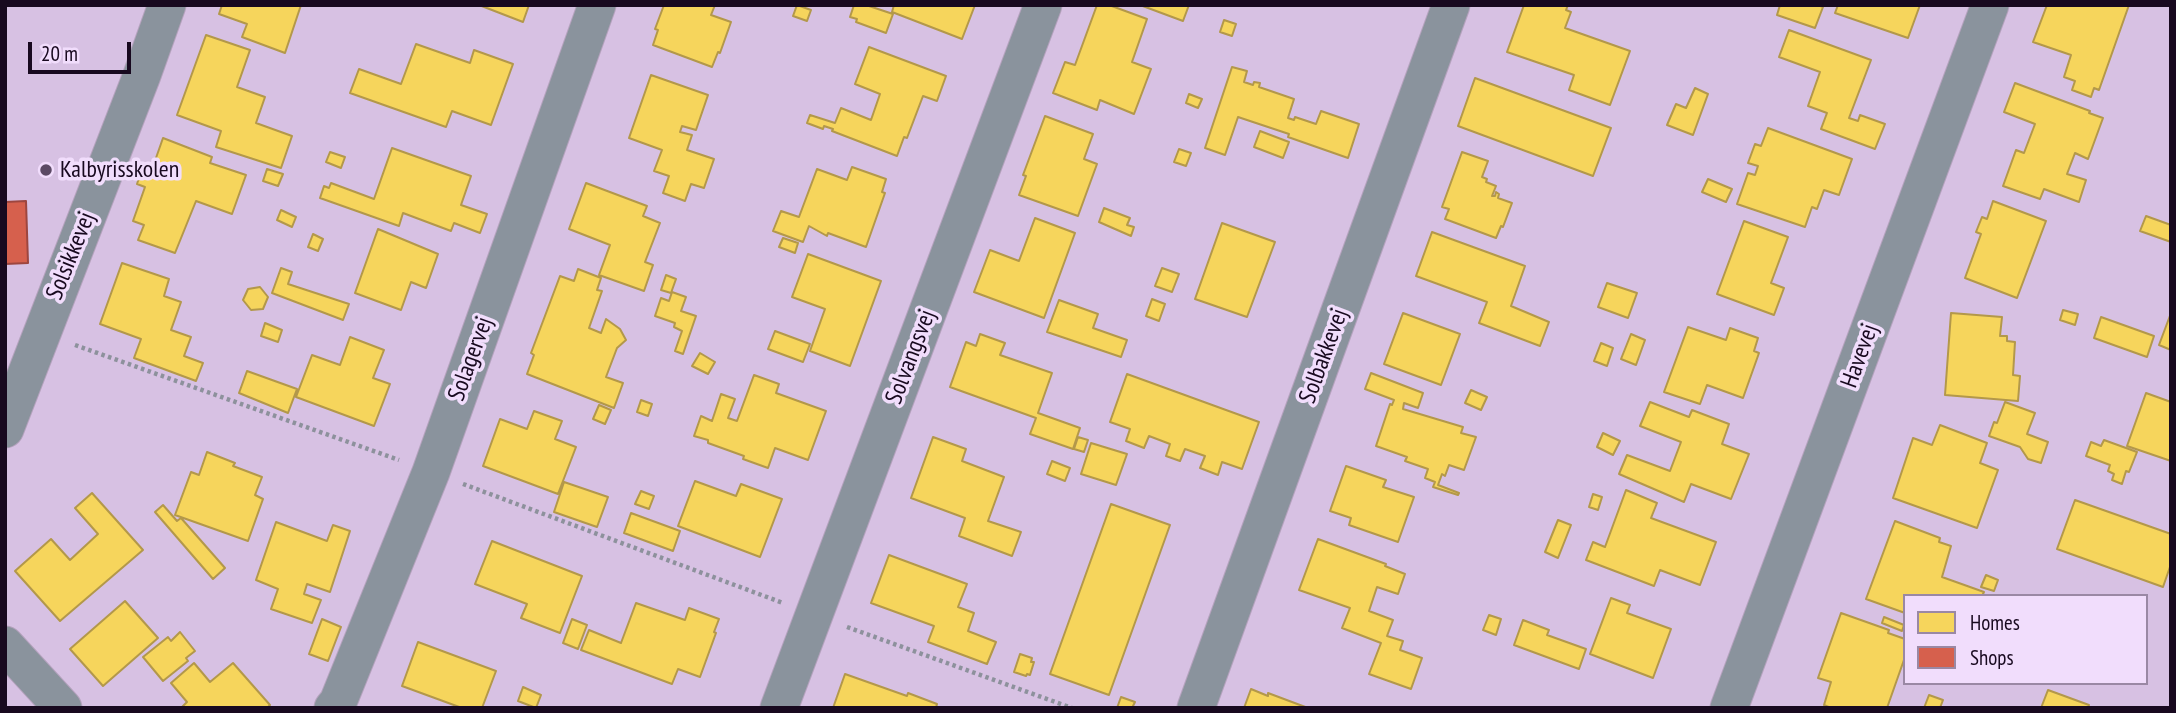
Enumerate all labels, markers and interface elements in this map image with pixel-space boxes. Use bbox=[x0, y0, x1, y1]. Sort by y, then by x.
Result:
scale bar bbox=[32, 28, 135, 72]
text: 20 m bbox=[41, 40, 78, 67]
place label: Kalbyrisskolen bbox=[60, 156, 179, 184]
marker: Kalbyrisskolen bbox=[38, 162, 54, 178]
street label: Solsikkevej bbox=[40, 208, 102, 304]
street label: Solbakkevej bbox=[1294, 305, 1354, 407]
street label: Solvangsvej bbox=[880, 306, 942, 408]
street label: Solagervej bbox=[443, 313, 499, 405]
street label: Havevej bbox=[1835, 320, 1885, 392]
legend bbox=[1903, 594, 2148, 685]
text: Homes bbox=[1970, 609, 2020, 636]
text: Shops bbox=[1970, 644, 2014, 671]

